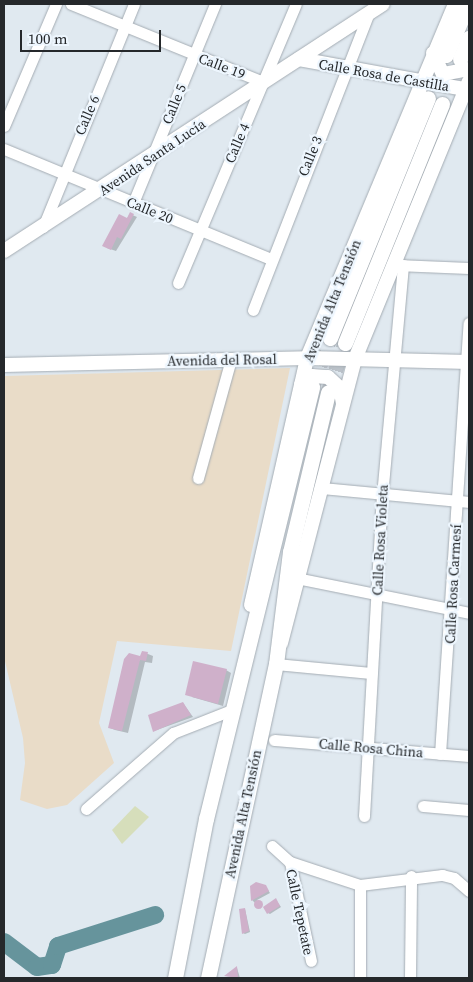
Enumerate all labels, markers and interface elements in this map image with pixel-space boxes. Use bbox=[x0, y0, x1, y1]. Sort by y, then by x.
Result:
scale bar bbox=[22, 20, 164, 52]
text: 100 m bbox=[28, 28, 68, 49]
street label: Calle 19 bbox=[196, 49, 248, 83]
street label: Calle Rosa de Castilla bbox=[317, 55, 451, 95]
street label: Calle 5 bbox=[158, 82, 190, 126]
street label: Calle 6 bbox=[71, 93, 103, 137]
street label: Avenida Santa Lucía bbox=[96, 115, 208, 199]
street label: Calle 4 bbox=[221, 121, 253, 165]
street label: Calle 3 bbox=[294, 134, 326, 178]
street label: Calle 20 bbox=[124, 193, 176, 227]
street label: Avenida Alta Tensión bbox=[300, 237, 364, 365]
street label: Avenida del Rosal bbox=[167, 351, 277, 369]
street label: Calle Rosa Violeta bbox=[369, 484, 391, 596]
street label: Calle Rosa Carmesí bbox=[441, 524, 465, 644]
street label: Calle Rosa China bbox=[318, 735, 424, 761]
street label: Avenida Alta Tensión bbox=[221, 748, 265, 880]
street label: Calle Tepetate bbox=[283, 867, 317, 957]

